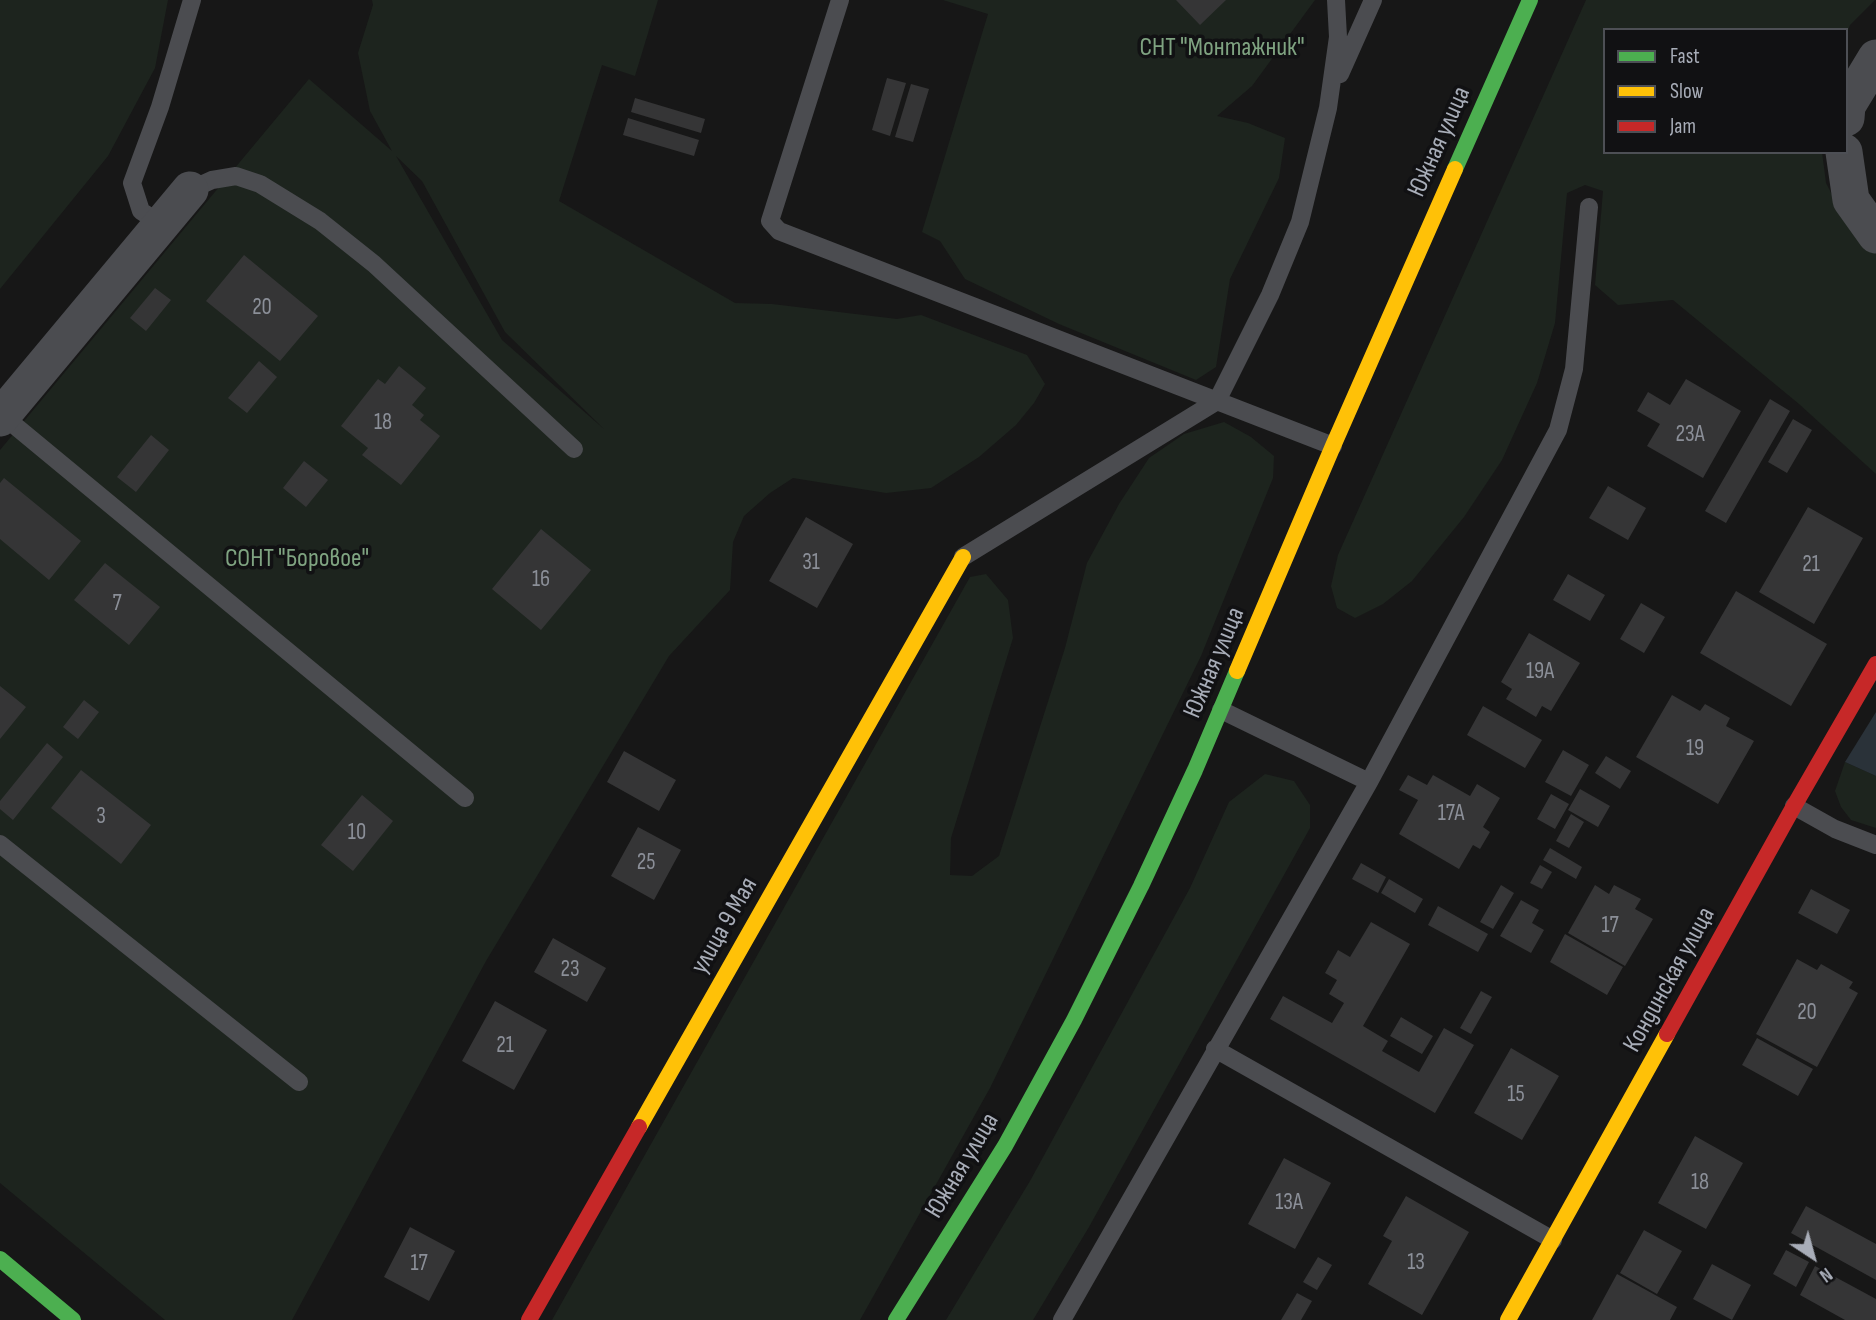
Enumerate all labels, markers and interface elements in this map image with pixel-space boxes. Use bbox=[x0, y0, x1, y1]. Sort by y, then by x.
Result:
legend bbox=[1603, 28, 1848, 154]
park label: СНТ "Монтажник" bbox=[1139, 32, 1305, 64]
text: Fast bbox=[1670, 44, 1700, 69]
text: Slow bbox=[1670, 79, 1703, 104]
street label: Южная улица bbox=[1402, 82, 1478, 202]
text: Jam bbox=[1670, 114, 1696, 139]
house number: 20 bbox=[252, 294, 272, 322]
house number: 18 bbox=[374, 409, 392, 437]
house number: 23А bbox=[1675, 421, 1705, 449]
park label: СОНТ "Боровое" bbox=[225, 543, 369, 575]
house number: 31 bbox=[802, 549, 820, 577]
house number: 21 bbox=[1802, 551, 1820, 579]
house number: 16 bbox=[532, 566, 550, 594]
house number: 7 bbox=[112, 590, 122, 618]
street label: Южная улица bbox=[1178, 603, 1252, 723]
house number: 19А bbox=[1526, 658, 1554, 686]
house number: 19 bbox=[1686, 735, 1704, 763]
house number: 17А bbox=[1438, 800, 1464, 828]
house number: 3 bbox=[96, 803, 106, 831]
house number: 10 bbox=[348, 819, 366, 847]
house number: 25 bbox=[637, 849, 655, 877]
street label: улица 9 Мая bbox=[685, 872, 765, 980]
street label: Кондинская улица bbox=[1617, 902, 1723, 1058]
house number: 17 bbox=[1601, 912, 1619, 940]
house number: 23 bbox=[560, 956, 580, 984]
house number: 20 bbox=[1797, 999, 1817, 1027]
house number: 21 bbox=[496, 1032, 514, 1060]
house number: 15 bbox=[1507, 1081, 1525, 1109]
street label: Южная улица bbox=[919, 1108, 1007, 1224]
house number: 18 bbox=[1691, 1169, 1709, 1197]
house number: 13А bbox=[1275, 1189, 1303, 1217]
north arrow bbox=[1778, 1222, 1848, 1292]
house number: 13 bbox=[1407, 1249, 1425, 1277]
house number: 17 bbox=[410, 1250, 428, 1278]
text: N bbox=[1815, 1262, 1837, 1287]

